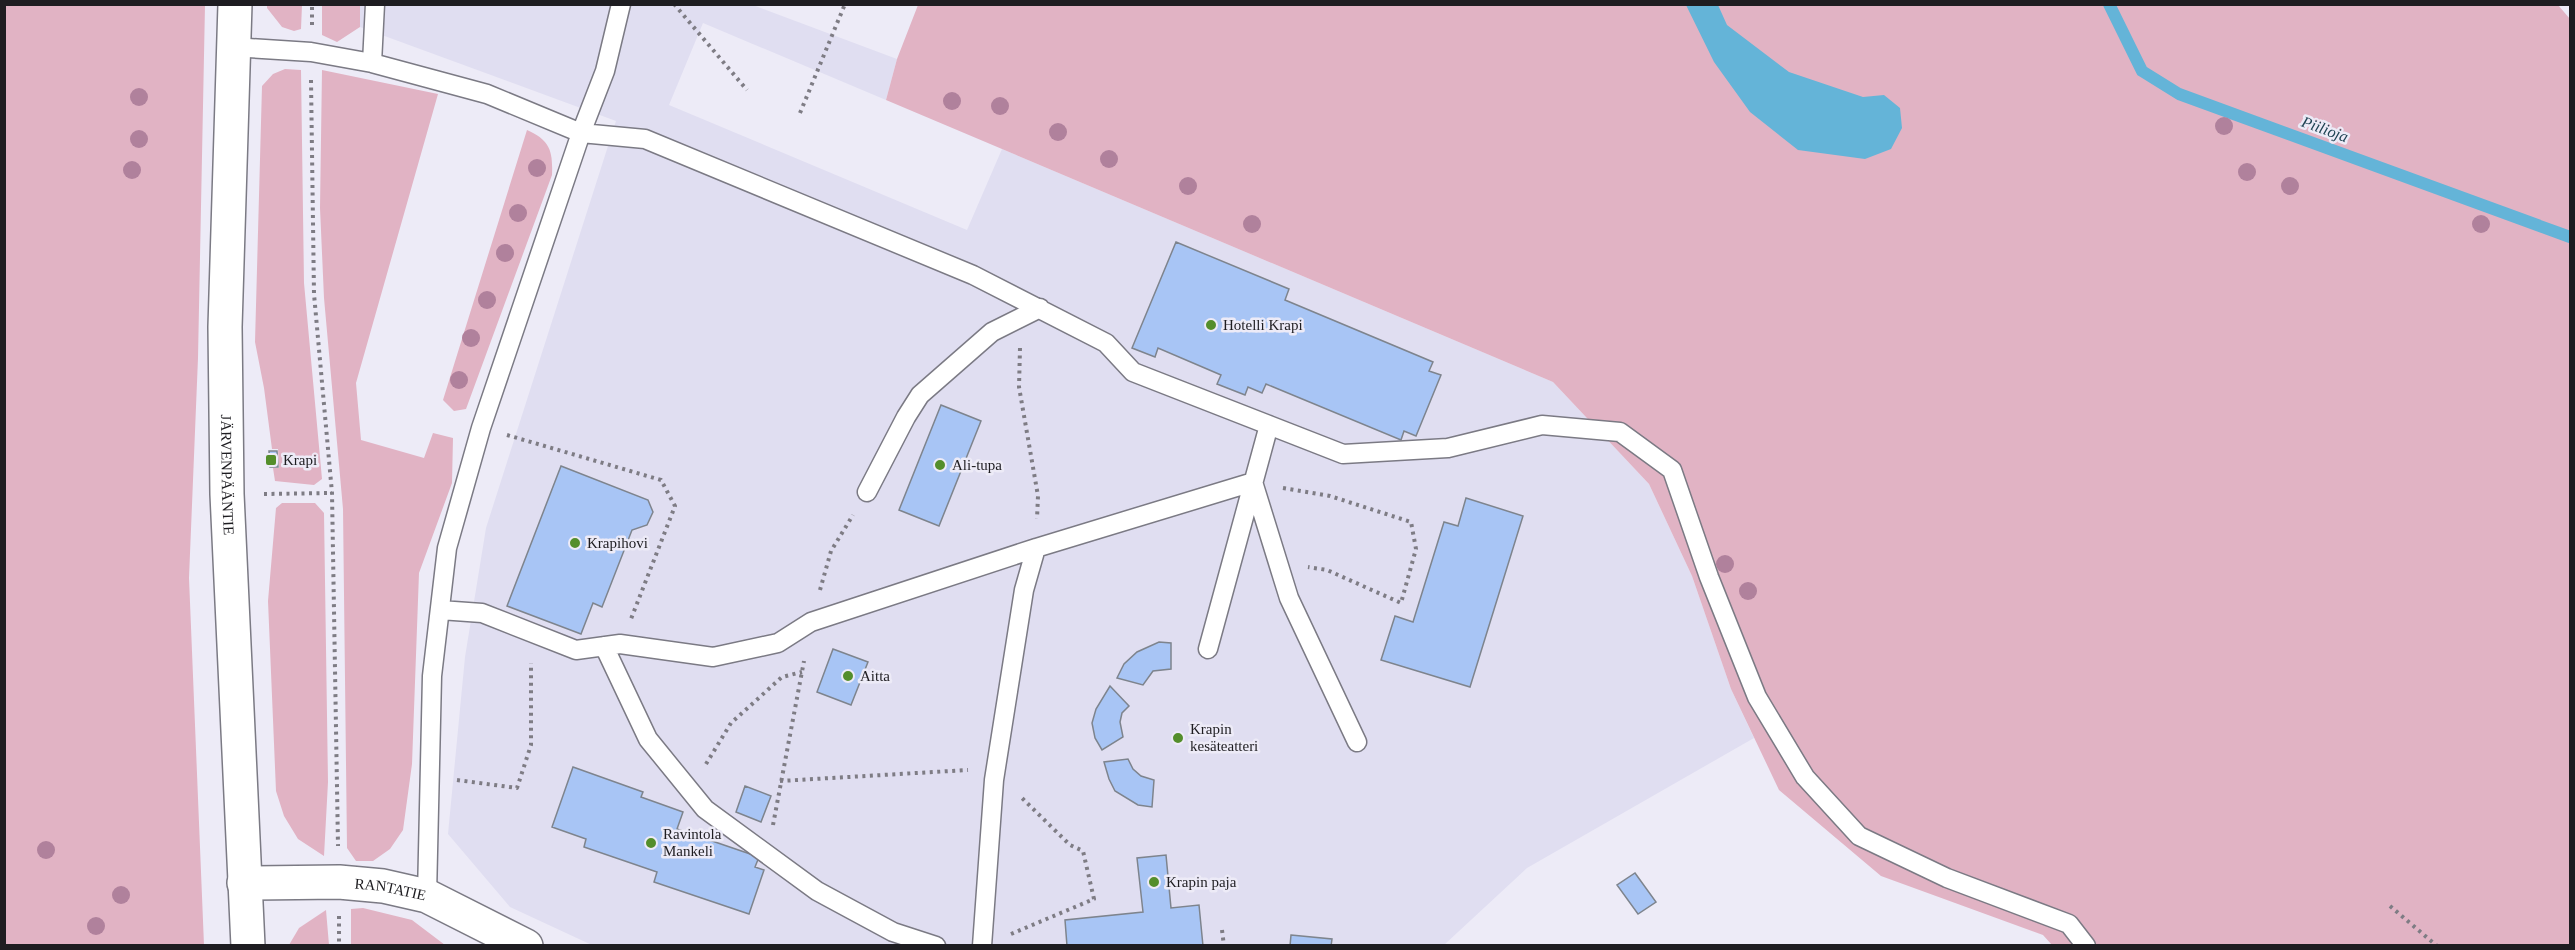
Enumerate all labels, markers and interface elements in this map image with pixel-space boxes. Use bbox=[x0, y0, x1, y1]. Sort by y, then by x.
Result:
water label: Piilioja bbox=[2298, 112, 2350, 146]
place label: Hotelli Krapi bbox=[1223, 317, 1303, 333]
marker: Hotelli Krapi bbox=[1204, 318, 1218, 332]
street label: JÄRVENPÄÄNTIE bbox=[218, 414, 237, 535]
place label: Krapi bbox=[283, 452, 317, 468]
marker: Krapi bbox=[264, 453, 278, 467]
place label: Ali-tupa bbox=[952, 457, 1002, 473]
marker: Ali-tupa bbox=[933, 458, 947, 472]
place label: Krapihovi bbox=[587, 535, 648, 551]
marker: Krapihovi bbox=[568, 536, 582, 550]
place label: Aitta bbox=[860, 668, 890, 684]
marker: Aitta bbox=[841, 669, 855, 683]
place label: Krapin kesäteatteri bbox=[1190, 721, 1258, 754]
marker: Krapin kesäteatteri bbox=[1171, 731, 1185, 745]
place label: Ravintola Mankeli bbox=[663, 826, 722, 859]
marker: Ravintola Mankeli bbox=[644, 836, 658, 850]
place label: Krapin paja bbox=[1166, 874, 1237, 890]
street label: RANTATIE bbox=[354, 875, 428, 904]
marker: Krapin paja bbox=[1147, 875, 1161, 889]

